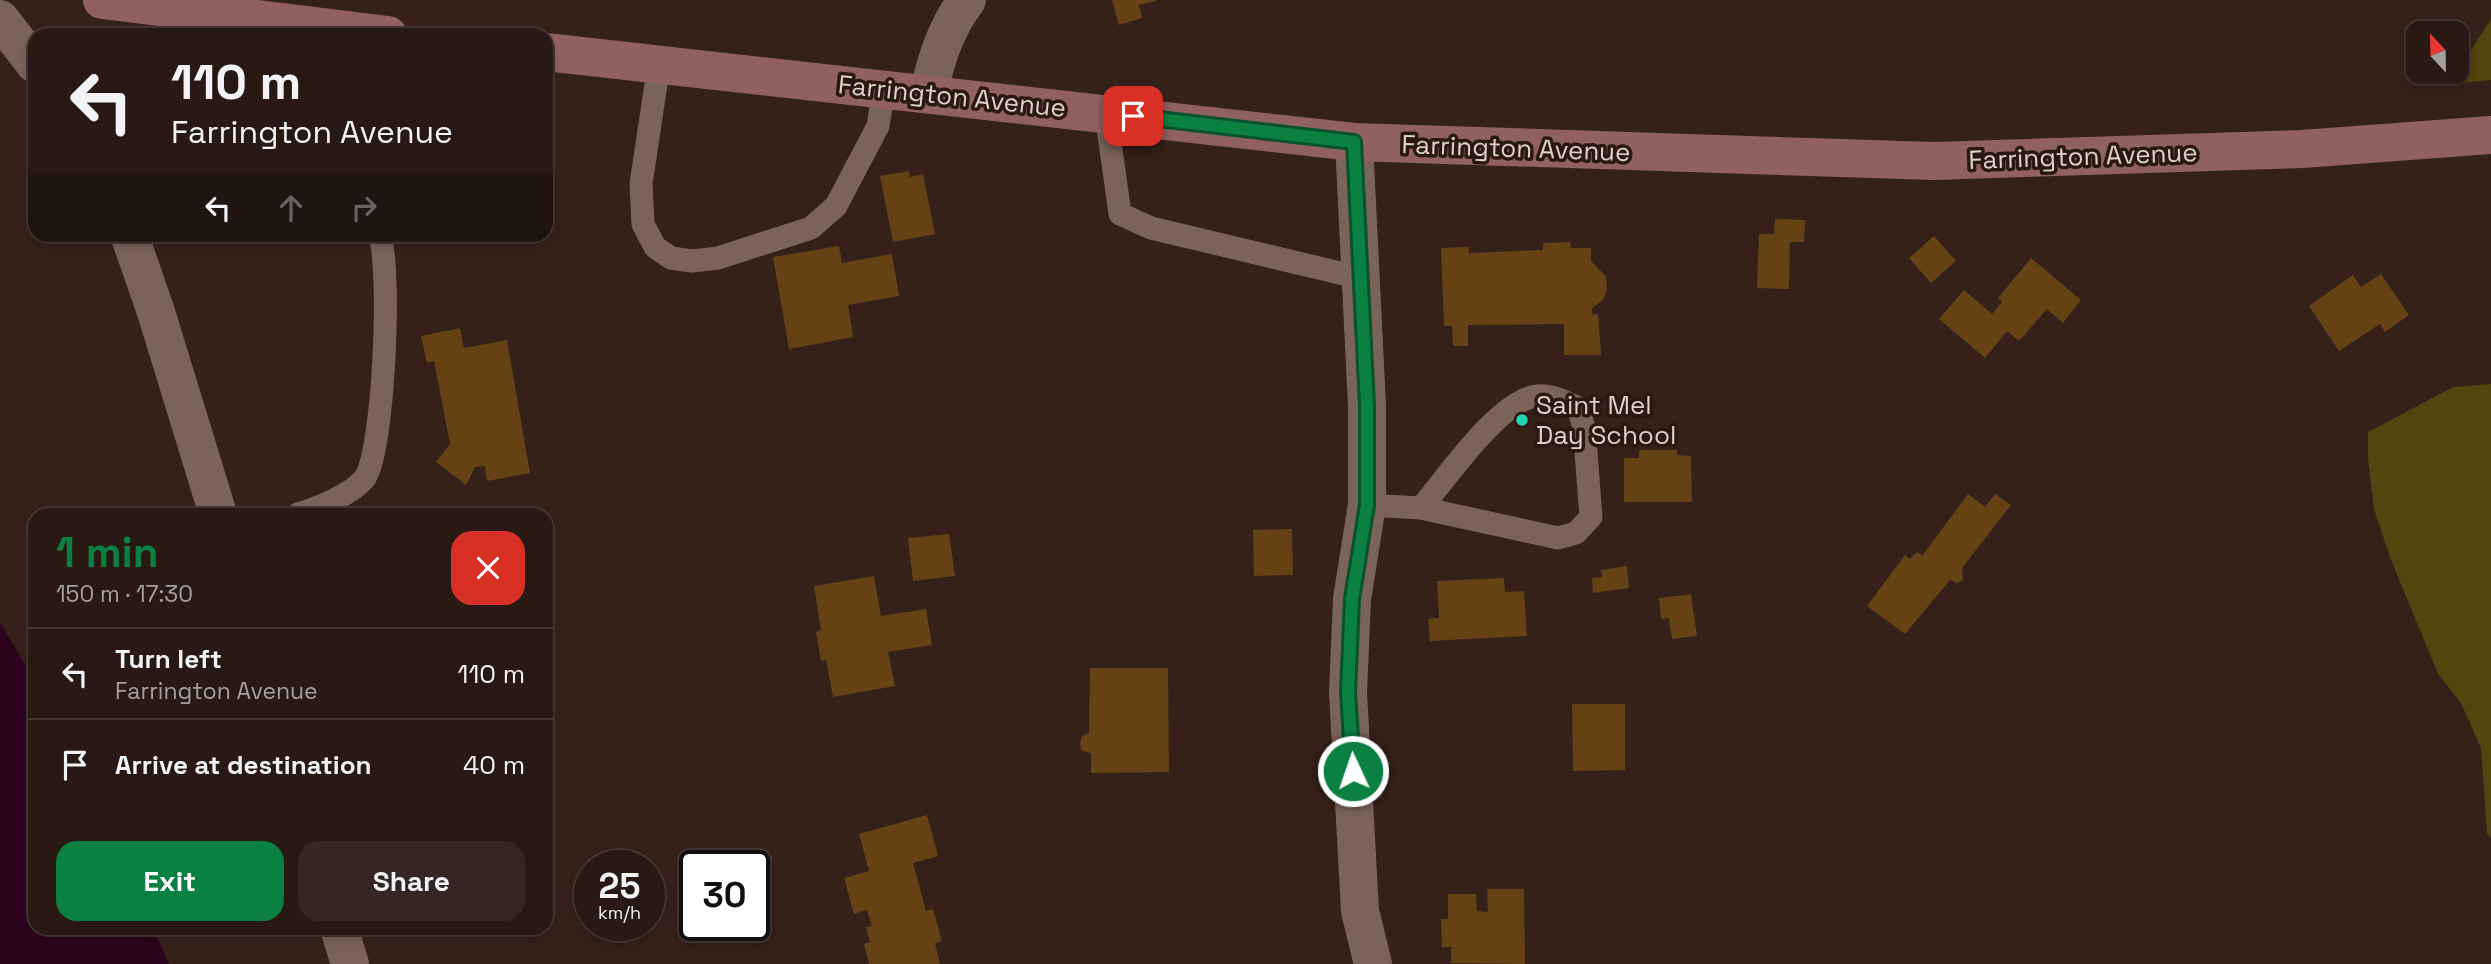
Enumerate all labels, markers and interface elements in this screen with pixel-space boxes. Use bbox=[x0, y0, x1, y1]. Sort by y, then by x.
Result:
north arrow bbox=[2406, 21, 2469, 84]
map controls bbox=[2406, 21, 2469, 84]
text: 110 m bbox=[171, 51, 301, 113]
icon: left bbox=[56, 56, 147, 147]
street label: Farrington Avenue bbox=[836, 67, 1068, 125]
pin bbox=[1103, 86, 1163, 146]
icon: arrive bbox=[1114, 97, 1152, 135]
text: Farrington Avenue bbox=[171, 112, 453, 152]
street label: Farrington Avenue bbox=[1401, 127, 1631, 169]
street label: Farrington Avenue bbox=[1968, 135, 2198, 177]
icon: left bbox=[199, 189, 237, 227]
icon: ahead bbox=[272, 189, 310, 227]
icon: right bbox=[345, 189, 383, 227]
place label: Saint Mel Day School bbox=[1536, 388, 1676, 452]
marker: Saint Mel Day School bbox=[1514, 412, 1530, 428]
text: 1 min bbox=[56, 526, 159, 579]
button: close bbox=[451, 531, 525, 605]
text: 150 m · 17:30 bbox=[56, 579, 193, 609]
text: Turn left bbox=[115, 642, 222, 676]
icon: left bbox=[56, 655, 94, 693]
text: 110 m bbox=[458, 657, 525, 691]
text: Farrington Avenue bbox=[115, 676, 318, 706]
position arrow bbox=[1316, 734, 1390, 808]
icon: arrive bbox=[56, 746, 94, 784]
text: Arrive at destination bbox=[115, 748, 372, 782]
text: 40 m bbox=[463, 748, 525, 782]
button: Exit bbox=[56, 841, 284, 921]
button: Share bbox=[298, 841, 525, 921]
speed limit sign: 30 bbox=[679, 850, 770, 941]
text: 25 bbox=[599, 864, 640, 908]
text: km/h bbox=[598, 901, 641, 924]

